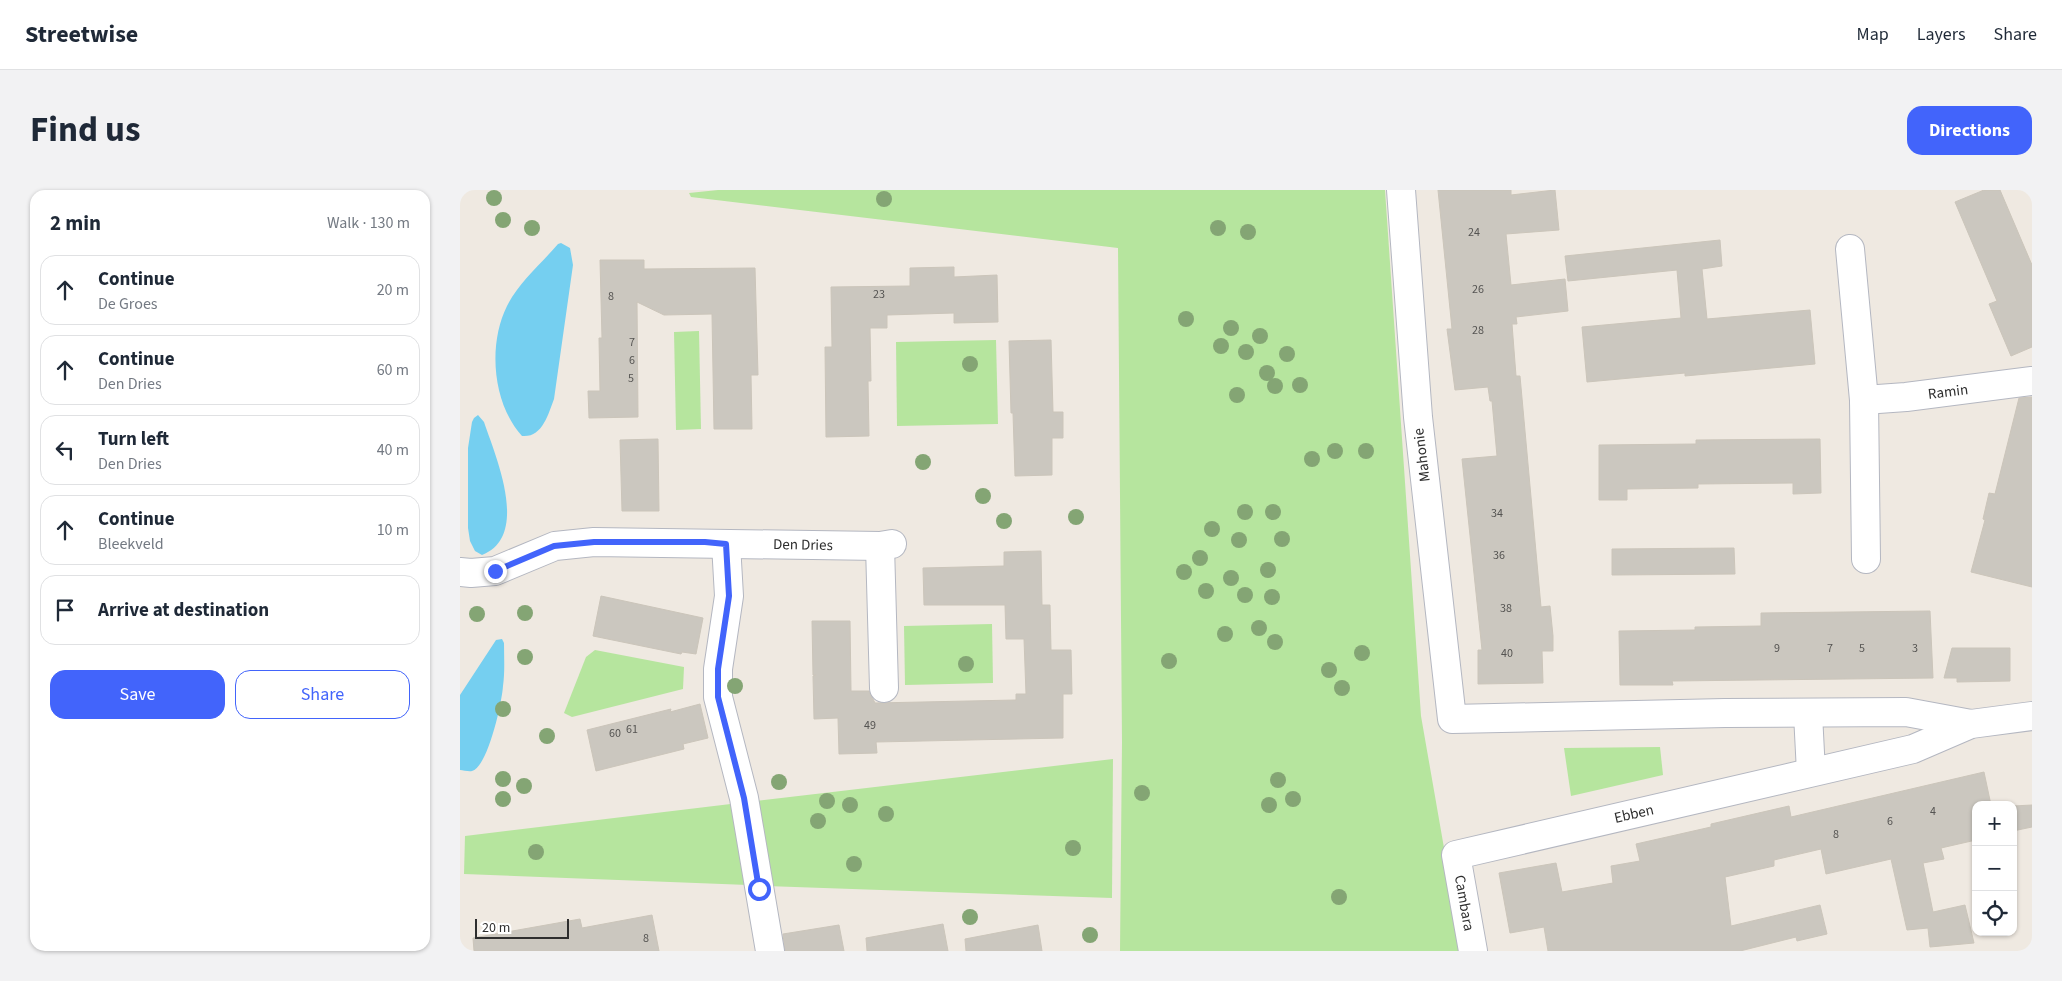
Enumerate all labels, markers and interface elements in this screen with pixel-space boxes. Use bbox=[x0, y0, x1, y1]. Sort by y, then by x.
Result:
text: Streetwise bbox=[25, 17, 138, 52]
text: Map bbox=[1857, 22, 1889, 47]
text: Layers bbox=[1917, 22, 1966, 47]
text: Share bbox=[1994, 22, 2037, 47]
text: Find us bbox=[30, 105, 140, 155]
button: Directions bbox=[1907, 106, 2032, 155]
text: 2 min bbox=[50, 208, 101, 238]
text: Walk · 130 m bbox=[327, 212, 410, 234]
house number: 24 bbox=[1468, 224, 1480, 241]
text: Continue bbox=[98, 266, 175, 293]
icon: ahead bbox=[51, 276, 79, 304]
text: 20 m bbox=[377, 279, 409, 301]
house number: 26 bbox=[1472, 281, 1484, 298]
house number: 23 bbox=[873, 286, 885, 303]
house number: 8 bbox=[608, 288, 614, 305]
text: De Groes bbox=[98, 293, 158, 315]
house number: 28 bbox=[1472, 322, 1484, 339]
house number: 7 bbox=[629, 334, 635, 351]
text: Continue bbox=[98, 346, 175, 373]
house number: 6 bbox=[629, 352, 635, 369]
icon: ahead bbox=[51, 356, 79, 384]
text: 60 m bbox=[377, 359, 409, 381]
house number: 5 bbox=[628, 370, 634, 387]
text: Den Dries bbox=[98, 373, 162, 395]
street label: Ramin bbox=[1927, 379, 1969, 405]
text: Turn left bbox=[98, 426, 169, 453]
street label: Mahonie bbox=[1408, 427, 1436, 483]
icon: left bbox=[51, 436, 79, 464]
text: 40 m bbox=[377, 439, 409, 461]
text: Den Dries bbox=[98, 453, 162, 475]
house number: 34 bbox=[1491, 505, 1503, 522]
text: Continue bbox=[98, 506, 175, 533]
icon: ahead bbox=[51, 516, 79, 544]
text: 10 m bbox=[377, 519, 409, 541]
text: Bleekveld bbox=[98, 533, 164, 555]
street label: Den Dries bbox=[773, 534, 833, 556]
house number: 36 bbox=[1493, 547, 1505, 564]
route end bbox=[484, 560, 507, 583]
icon: arrive bbox=[51, 596, 79, 624]
text: Arrive at destination bbox=[98, 597, 269, 624]
house number: 38 bbox=[1500, 600, 1512, 617]
house number: 9 bbox=[1774, 640, 1780, 657]
house number: 7 bbox=[1827, 640, 1833, 657]
house number: 5 bbox=[1859, 640, 1865, 657]
house number: 3 bbox=[1912, 640, 1918, 657]
house number: 40 bbox=[1501, 645, 1513, 662]
button: Save bbox=[50, 670, 225, 719]
button: Share bbox=[235, 670, 410, 719]
house number: 49 bbox=[864, 717, 876, 734]
house number: 61 bbox=[626, 721, 638, 738]
house number: 60 bbox=[609, 725, 621, 742]
street label: Ebben bbox=[1612, 799, 1656, 829]
map controls bbox=[1972, 801, 2017, 936]
button: + bbox=[1972, 801, 2017, 846]
house number: 4 bbox=[1930, 803, 1936, 820]
house number: 6 bbox=[1887, 813, 1893, 830]
house number: 8 bbox=[1833, 826, 1839, 843]
button: − bbox=[1972, 846, 2017, 891]
street label: Cambara bbox=[1449, 873, 1479, 933]
route start bbox=[748, 878, 771, 901]
button: locate bbox=[1972, 891, 2017, 936]
scale bar bbox=[475, 916, 569, 939]
text: 20 m bbox=[482, 918, 510, 938]
house number: 8 bbox=[643, 930, 649, 947]

